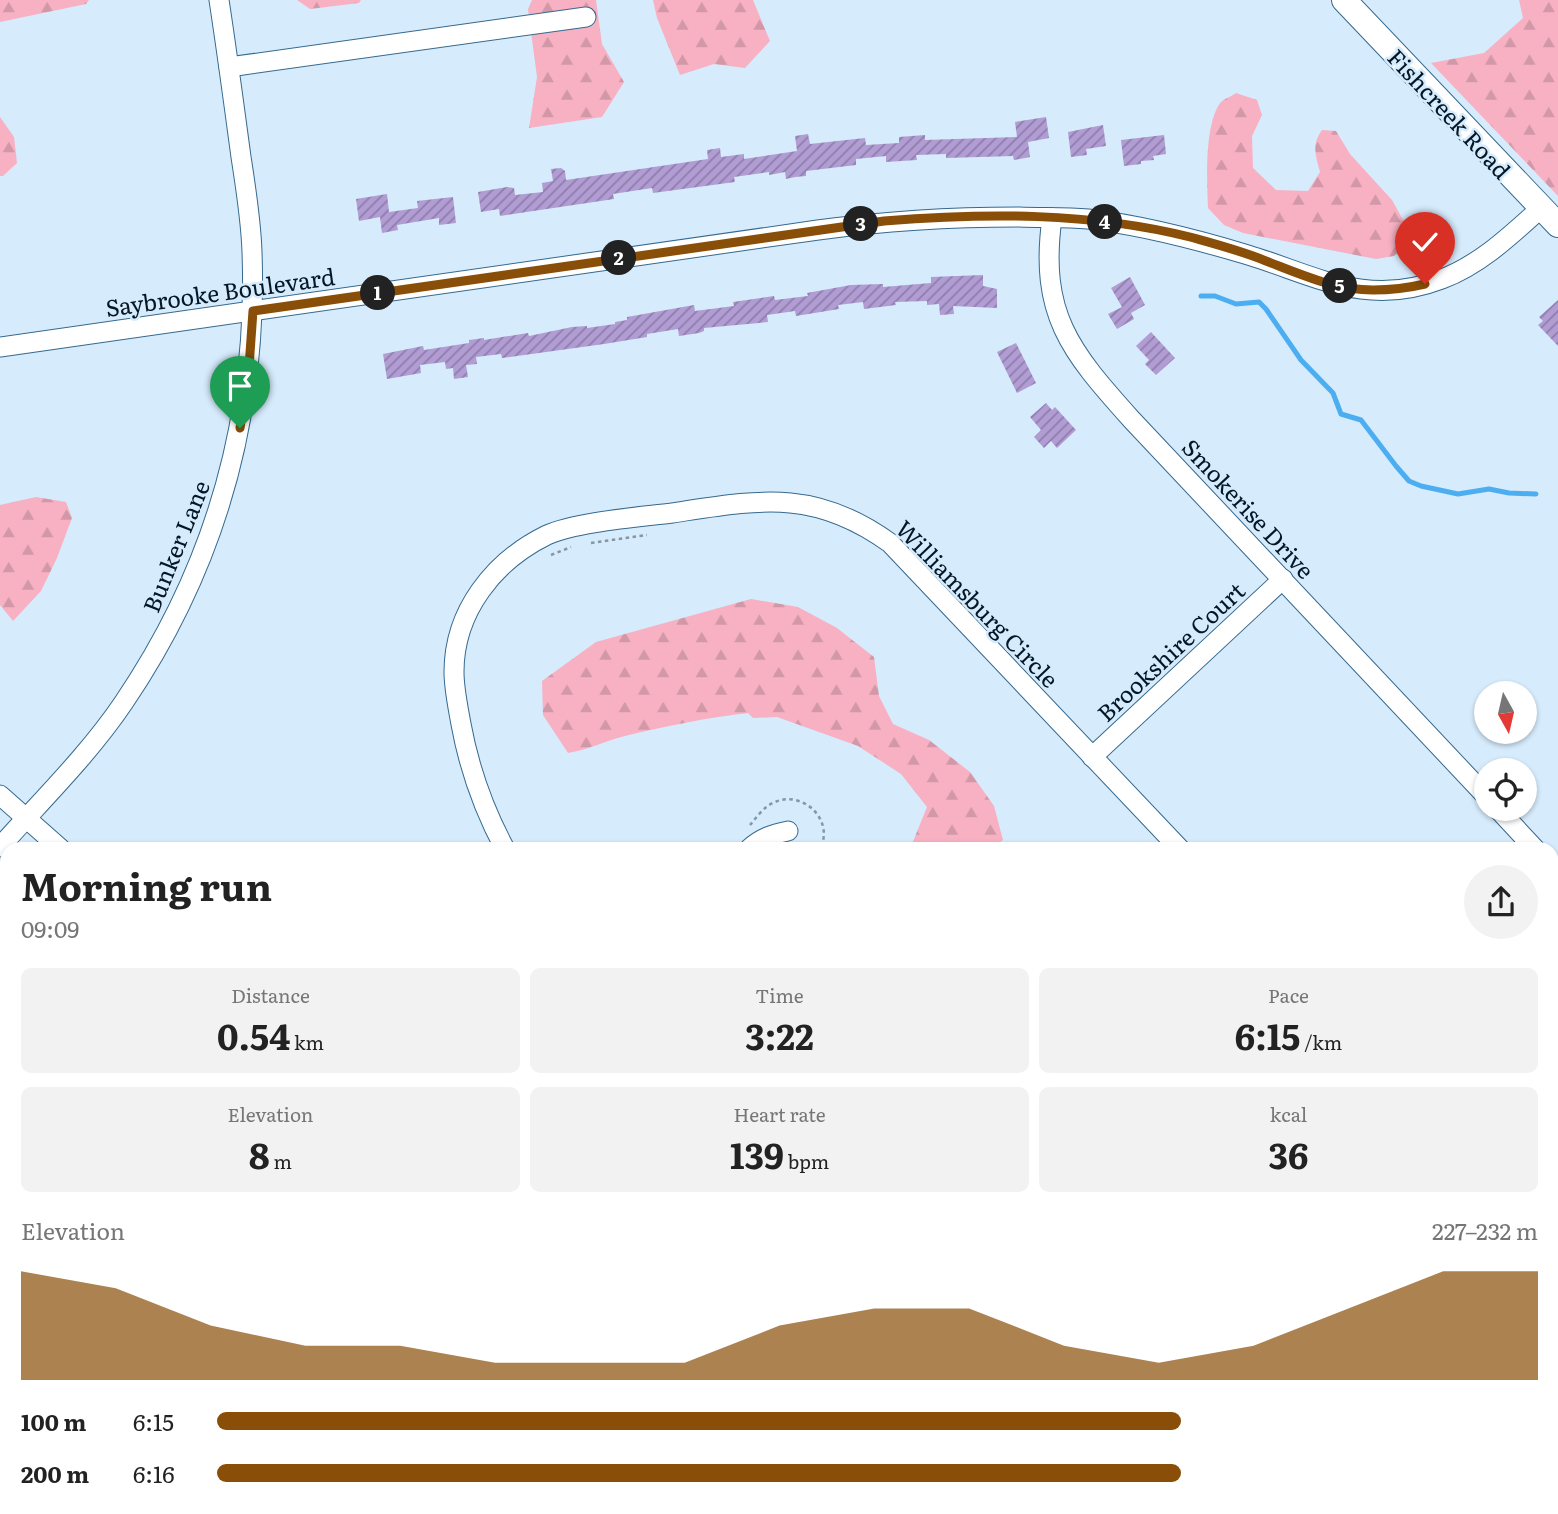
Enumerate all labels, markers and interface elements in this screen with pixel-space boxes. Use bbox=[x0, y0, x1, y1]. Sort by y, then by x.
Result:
street label: Fishcreek Road bbox=[1381, 40, 1519, 186]
pin: 4 bbox=[1088, 204, 1122, 240]
pin: 3 bbox=[844, 206, 878, 242]
text: 4 bbox=[1099, 207, 1110, 235]
text: 3 bbox=[855, 209, 866, 237]
pin bbox=[1395, 212, 1455, 284]
icon: check bbox=[1406, 223, 1444, 261]
pin: 2 bbox=[602, 240, 636, 276]
text: 2 bbox=[613, 243, 624, 271]
street label: Saybrooke Boulevard bbox=[103, 258, 337, 324]
pin: 5 bbox=[1322, 268, 1358, 304]
text: 5 bbox=[1334, 271, 1345, 299]
pin: 1 bbox=[360, 276, 396, 310]
text: 1 bbox=[374, 278, 381, 306]
pin bbox=[210, 356, 270, 428]
icon: arrive bbox=[221, 367, 259, 405]
street label: Smokerise Drive bbox=[1175, 430, 1323, 586]
street label: Bunker Lane bbox=[133, 475, 217, 617]
street label: Williamsburg Circle bbox=[889, 512, 1067, 694]
street label: Brookshire Court bbox=[1089, 573, 1252, 729]
north arrow bbox=[1474, 681, 1536, 744]
map controls bbox=[1474, 681, 1537, 821]
button: locate bbox=[1474, 758, 1537, 821]
text: Morning run bbox=[21, 856, 272, 913]
button: share bbox=[1464, 865, 1538, 939]
text: 09:09 bbox=[21, 911, 79, 945]
text: Distance bbox=[231, 981, 310, 1009]
text: Time bbox=[755, 981, 804, 1009]
text: Pace bbox=[1268, 981, 1309, 1009]
text: 0.54 bbox=[217, 1009, 290, 1061]
text: 3:22 bbox=[745, 1009, 814, 1061]
text: 6:15 bbox=[1235, 1009, 1300, 1061]
text: km bbox=[290, 1028, 324, 1056]
text: /km bbox=[1300, 1028, 1342, 1056]
text: Elevation bbox=[228, 1100, 313, 1128]
text: Heart rate bbox=[733, 1100, 826, 1128]
text: kcal bbox=[1270, 1100, 1307, 1128]
text: 8 bbox=[249, 1128, 270, 1180]
text: 139 bbox=[730, 1128, 784, 1180]
text: 36 bbox=[1269, 1128, 1308, 1180]
text: m bbox=[270, 1147, 292, 1175]
text: bpm bbox=[784, 1147, 829, 1175]
text: Elevation bbox=[21, 1213, 125, 1247]
text: 227–232 m bbox=[1432, 1213, 1538, 1247]
text: 100 m bbox=[21, 1404, 86, 1438]
text: 6:15 bbox=[133, 1404, 174, 1438]
text: 200 m bbox=[21, 1456, 89, 1490]
text: 6:16 bbox=[133, 1456, 175, 1490]

